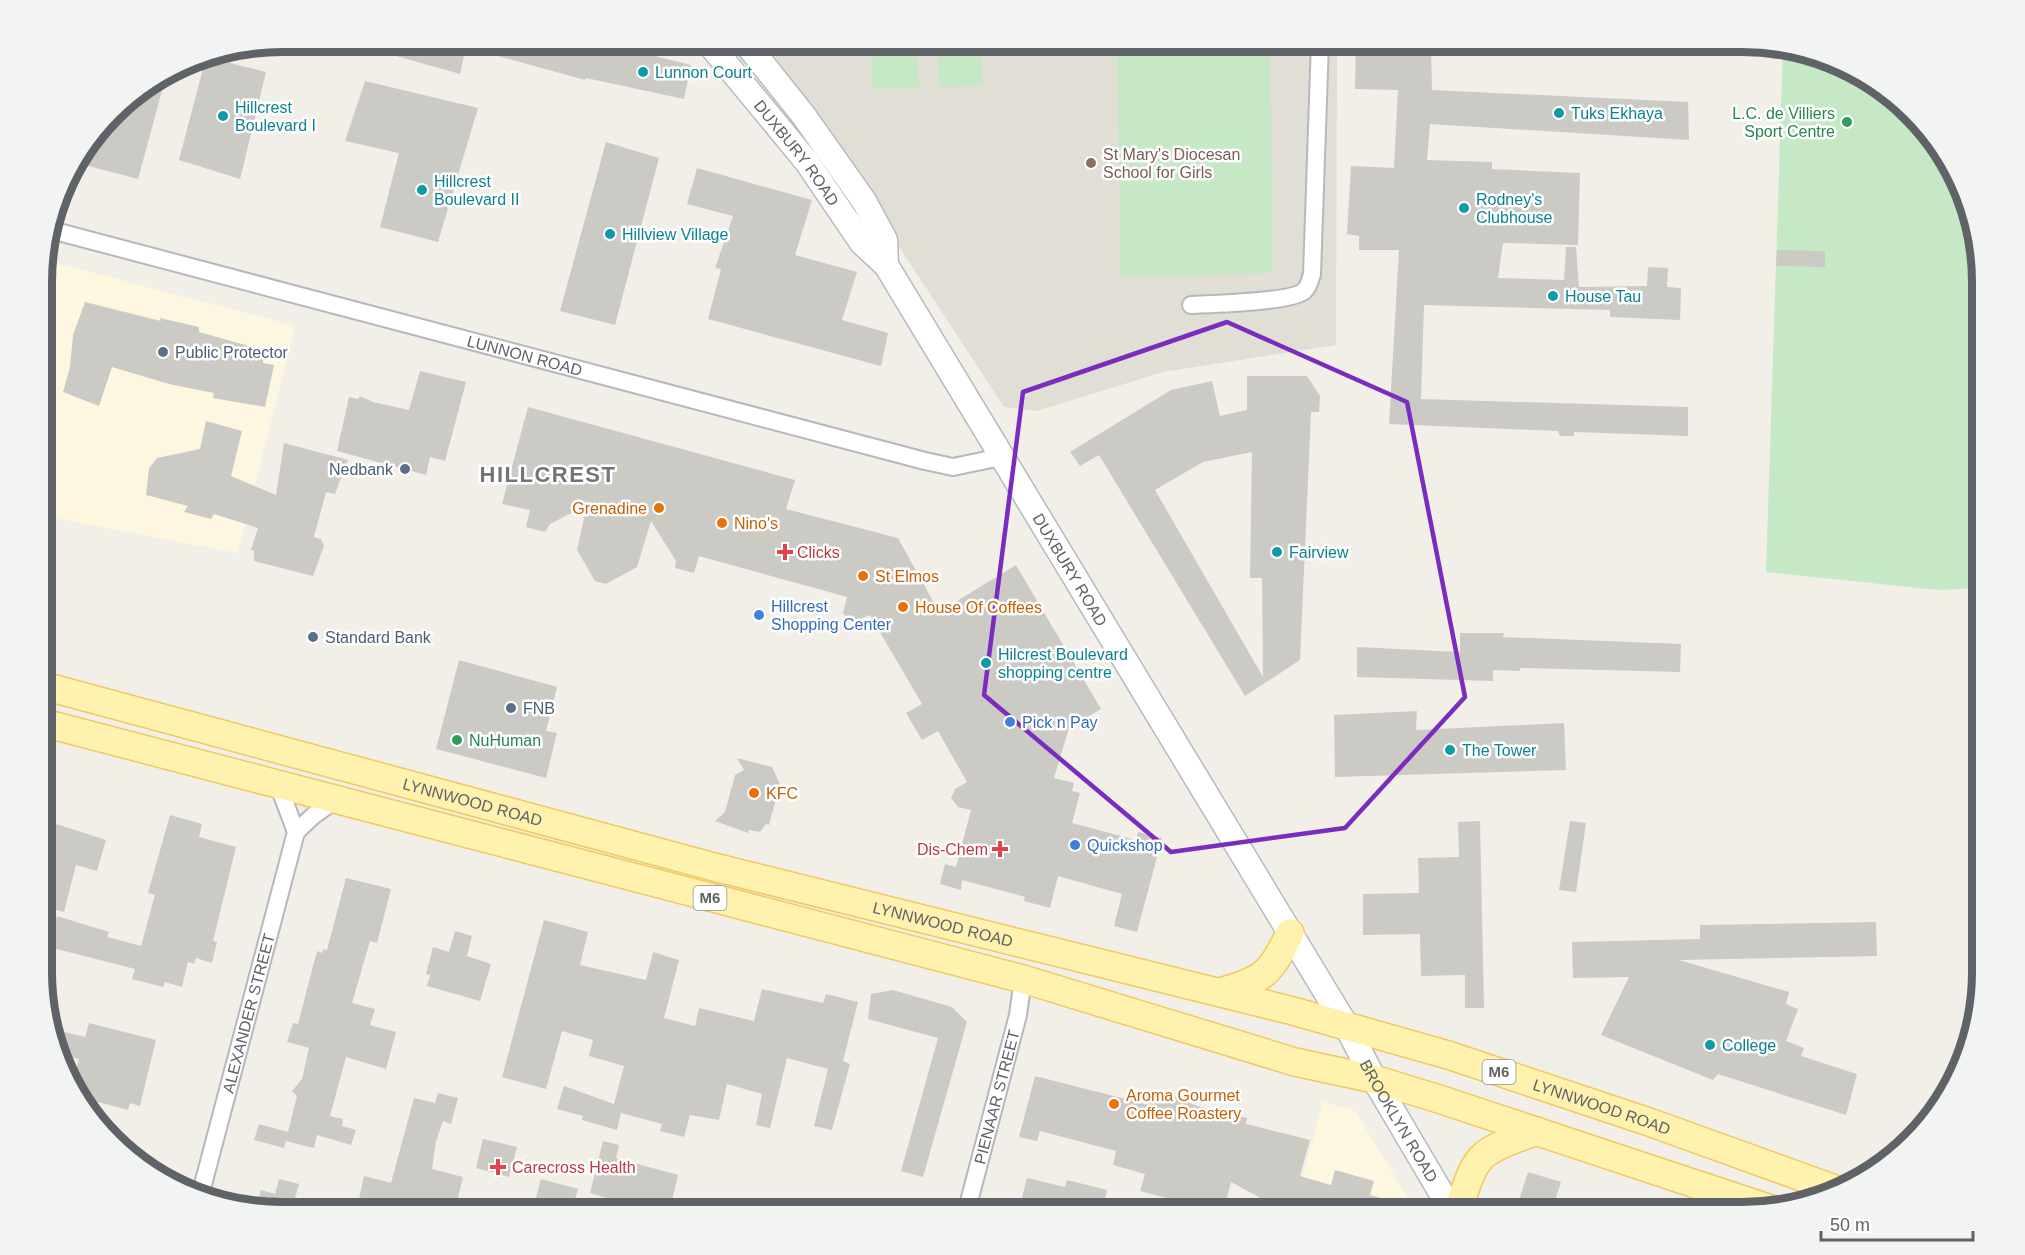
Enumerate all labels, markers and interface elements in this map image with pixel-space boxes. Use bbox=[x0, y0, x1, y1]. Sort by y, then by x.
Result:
place label: Lunnon Court bbox=[655, 64, 753, 81]
marker: Lunnon Court bbox=[636, 65, 650, 79]
street label: DUXBURY ROAD bbox=[751, 97, 842, 209]
place label: Hillcrest Boulevard I bbox=[235, 99, 316, 134]
place label: Tuks Ekhaya bbox=[1571, 105, 1663, 122]
place label: L.C. de Villiers Sport Centre bbox=[1732, 105, 1835, 140]
marker: Tuks Ekhaya bbox=[1552, 106, 1566, 120]
marker: Hillcrest Boulevard I bbox=[216, 109, 230, 123]
marker: L.C. de Villiers Sport Centre bbox=[1840, 115, 1854, 129]
place label: St Mary's Diocesan School for Girls bbox=[1103, 146, 1240, 181]
marker: St Mary's Diocesan School for Girls bbox=[1084, 156, 1098, 170]
place label: Hillcrest Boulevard II bbox=[434, 173, 519, 208]
marker: Hillcrest Boulevard II bbox=[415, 183, 429, 197]
place label: Rodney's Clubhouse bbox=[1476, 191, 1553, 226]
marker: Rodney's Clubhouse bbox=[1457, 201, 1471, 215]
place label: Hillview Village bbox=[622, 226, 729, 243]
marker: Hillview Village bbox=[603, 227, 617, 241]
place label: House Tau bbox=[1565, 288, 1641, 305]
marker: House Tau bbox=[1546, 289, 1560, 303]
street label: LUNNON ROAD bbox=[465, 332, 584, 379]
place label: Public Protector bbox=[175, 344, 289, 361]
marker: Public Protector bbox=[156, 345, 170, 359]
place label: Nedbank bbox=[329, 461, 394, 478]
marker: Nedbank bbox=[398, 462, 412, 476]
district label: HILLCREST bbox=[480, 462, 616, 487]
place label: Grenadine bbox=[572, 500, 647, 517]
marker: Grenadine bbox=[652, 501, 666, 515]
street label: DUXBURY ROAD bbox=[1029, 511, 1110, 629]
place label: Nino's bbox=[734, 515, 778, 532]
marker: Nino's bbox=[715, 516, 729, 530]
place label: Clicks bbox=[797, 544, 840, 561]
place label: Fairview bbox=[1289, 544, 1349, 561]
marker: Clicks bbox=[778, 545, 792, 559]
marker: Fairview bbox=[1270, 545, 1284, 559]
place label: St Elmos bbox=[875, 568, 939, 585]
marker: St Elmos bbox=[856, 569, 870, 583]
place label: Hillcrest Shopping Center bbox=[771, 598, 892, 633]
place label: House Of Coffees bbox=[915, 599, 1042, 616]
marker: House Of Coffees bbox=[896, 600, 910, 614]
marker: Hillcrest Shopping Center bbox=[752, 608, 766, 622]
place label: Standard Bank bbox=[325, 629, 432, 646]
marker: Standard Bank bbox=[306, 630, 320, 644]
place label: Hilcrest Boulevard shopping centre bbox=[998, 646, 1128, 681]
marker: Hilcrest Boulevard shopping centre bbox=[979, 656, 993, 670]
place label: FNB bbox=[523, 700, 555, 717]
marker: FNB bbox=[504, 701, 518, 715]
place label: Pick n Pay bbox=[1022, 714, 1098, 731]
marker: Pick n Pay bbox=[1003, 715, 1017, 729]
place label: NuHuman bbox=[469, 732, 541, 749]
marker: NuHuman bbox=[450, 733, 464, 747]
place label: The Tower bbox=[1462, 742, 1537, 759]
marker: The Tower bbox=[1443, 743, 1457, 757]
street label: LYNNWOOD ROAD bbox=[401, 775, 544, 829]
place label: KFC bbox=[766, 785, 798, 802]
marker: KFC bbox=[747, 786, 761, 800]
place label: Quickshop bbox=[1087, 837, 1163, 854]
marker: Quickshop bbox=[1068, 838, 1082, 852]
place label: Dis-Chem bbox=[917, 841, 988, 858]
marker: Dis-Chem bbox=[993, 842, 1007, 856]
road number: M6 bbox=[694, 886, 726, 910]
street label: LYNNWOOD ROAD bbox=[871, 899, 1015, 950]
street label: ALEXANDER STREET bbox=[219, 931, 278, 1095]
street label: PIENAAR STREET bbox=[971, 1028, 1023, 1166]
place label: College bbox=[1722, 1037, 1776, 1054]
marker: College bbox=[1703, 1038, 1717, 1052]
street label: BROOKLYN ROAD bbox=[1357, 1057, 1441, 1185]
road number: M6 bbox=[1482, 1060, 1516, 1084]
street label: LYNNWOOD ROAD bbox=[1531, 1076, 1673, 1138]
place label: Aroma Gourmet Coffee Roastery bbox=[1126, 1087, 1241, 1122]
marker: Aroma Gourmet Coffee Roastery bbox=[1107, 1097, 1121, 1111]
marker: Carecross Health bbox=[489, 1158, 507, 1176]
place label: Carecross Health bbox=[512, 1159, 636, 1176]
scale bar bbox=[1821, 1204, 1972, 1242]
text: 50 m bbox=[1830, 1215, 1870, 1235]

